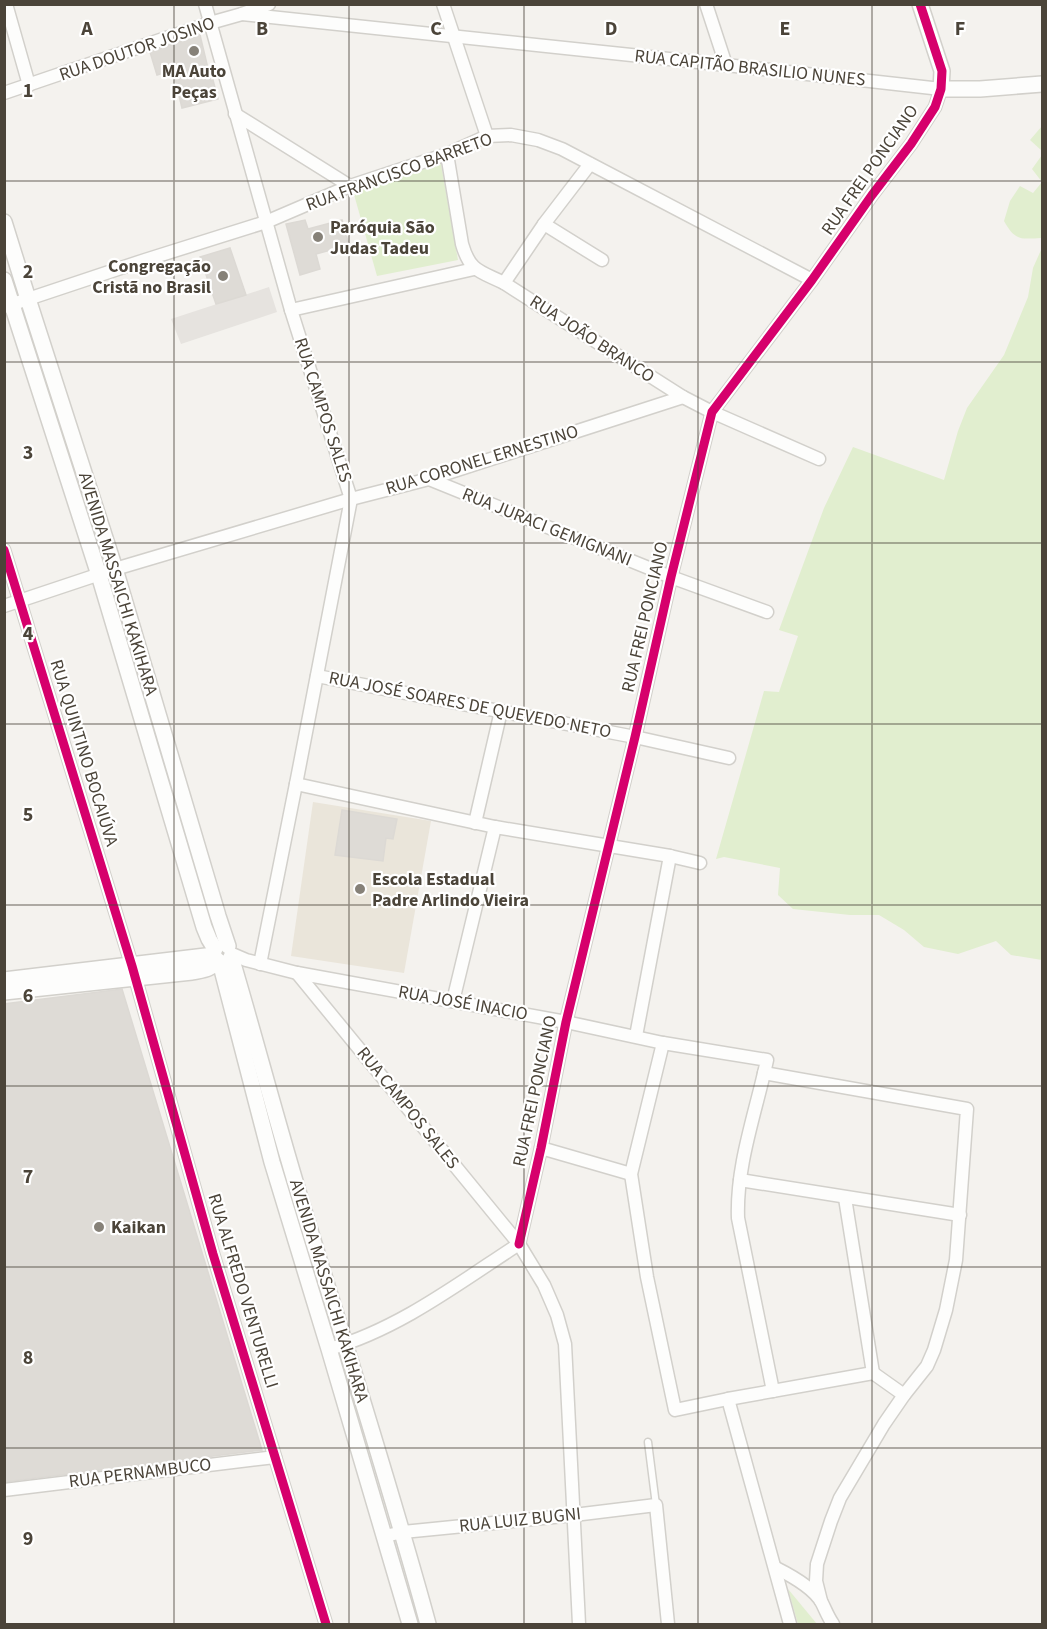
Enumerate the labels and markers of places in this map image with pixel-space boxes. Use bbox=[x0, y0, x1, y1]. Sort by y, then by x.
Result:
marker: MA Auto Peças bbox=[187, 44, 201, 58]
place label: MA Auto Peças bbox=[162, 59, 226, 105]
place label: Paróquia São Judas Tadeu bbox=[330, 215, 435, 261]
marker: Paróquia São Judas Tadeu bbox=[311, 230, 325, 244]
place label: Congregação Cristã no Brasil bbox=[92, 254, 211, 300]
marker: Congregação Cristã no Brasil bbox=[216, 269, 230, 283]
place label: Escola Estadual Padre Arlindo Vieira bbox=[372, 867, 529, 913]
marker: Escola Estadual Padre Arlindo Vieira bbox=[353, 882, 367, 896]
place label: Kaikan bbox=[111, 1215, 166, 1240]
marker: Kaikan bbox=[92, 1220, 106, 1234]

